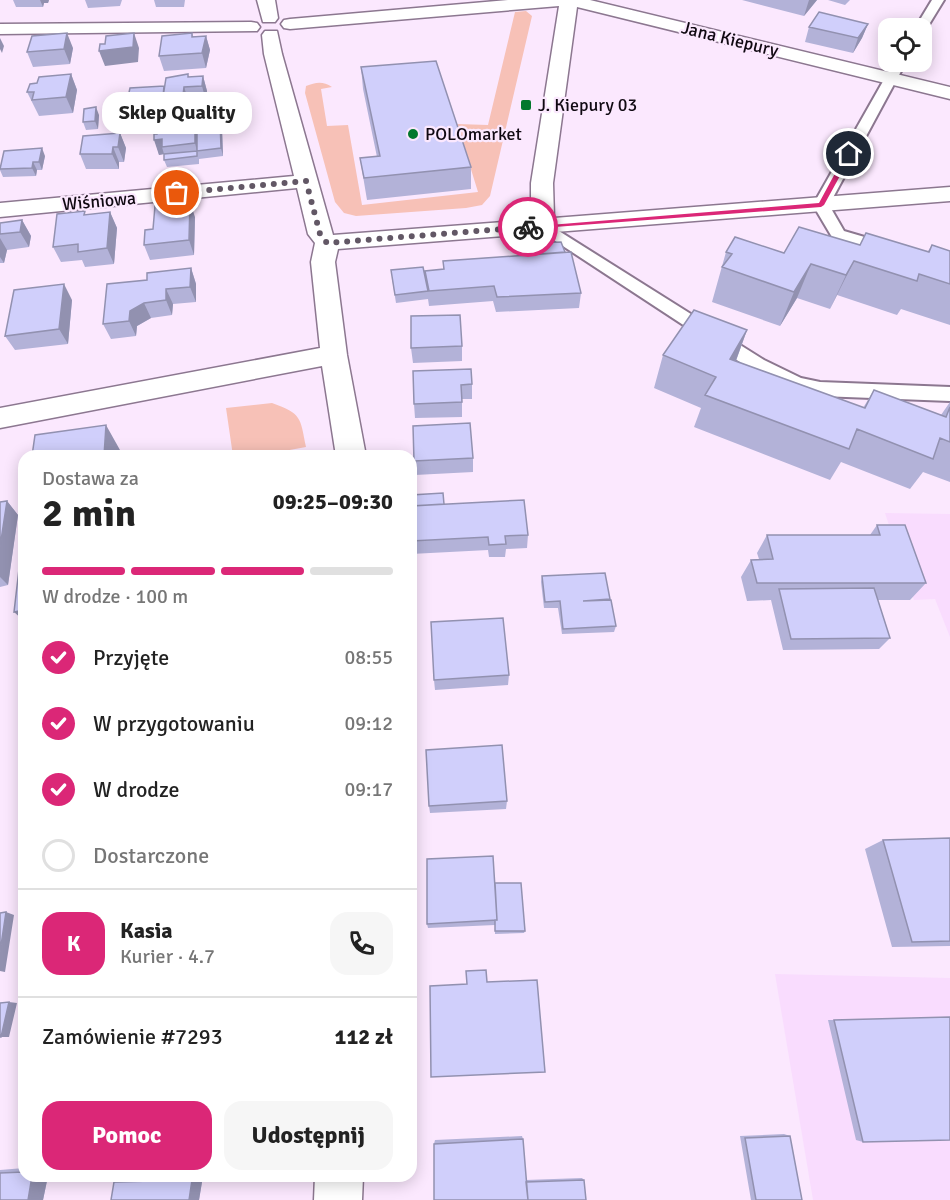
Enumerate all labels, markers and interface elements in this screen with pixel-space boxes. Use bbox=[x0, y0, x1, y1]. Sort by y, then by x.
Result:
street label: Jana Kiepury bbox=[679, 16, 781, 62]
map controls bbox=[878, 18, 932, 72]
button: locate bbox=[878, 18, 932, 72]
callout: Sklep Quality bbox=[102, 91, 252, 133]
place label: J. Kiepury 03 bbox=[538, 94, 637, 116]
marker: J. Kiepury 03 bbox=[519, 98, 533, 112]
text: Sklep Quality bbox=[119, 100, 235, 125]
place label: POLOmarket bbox=[425, 123, 522, 145]
marker: POLOmarket bbox=[406, 127, 420, 141]
pin bbox=[823, 128, 874, 179]
icon: home bbox=[832, 137, 865, 170]
pin bbox=[151, 167, 202, 218]
icon: bag bbox=[160, 176, 193, 209]
street label: Wiśniowa bbox=[61, 187, 137, 215]
courier bbox=[498, 197, 558, 257]
icon: bike bbox=[512, 211, 545, 244]
text: Dostawa za bbox=[42, 466, 139, 491]
text: 09:25–09:30 bbox=[273, 488, 393, 515]
text: 2 min bbox=[42, 489, 136, 537]
text: W drodze · 100 m bbox=[42, 584, 188, 609]
icon: check bbox=[42, 641, 75, 674]
text: Przyjęte bbox=[93, 644, 169, 671]
text: 08:55 bbox=[344, 645, 393, 670]
icon: check bbox=[42, 707, 75, 740]
text: W przygotowaniu bbox=[93, 710, 255, 737]
text: 09:12 bbox=[344, 711, 393, 736]
icon: check bbox=[42, 773, 75, 806]
text: W drodze bbox=[93, 776, 180, 803]
text: 09:17 bbox=[344, 777, 393, 802]
text: Dostarczone bbox=[93, 842, 209, 869]
button: phone bbox=[330, 912, 393, 975]
text: Kasia bbox=[120, 917, 173, 944]
text: K bbox=[67, 930, 80, 957]
text: Kurier · 4.7 bbox=[120, 944, 215, 969]
text: Zamówienie #7293 bbox=[42, 1023, 223, 1050]
text: 112 zł bbox=[335, 1023, 393, 1050]
button: Pomoc bbox=[42, 1101, 212, 1170]
button: Udostępnij bbox=[224, 1101, 393, 1170]

